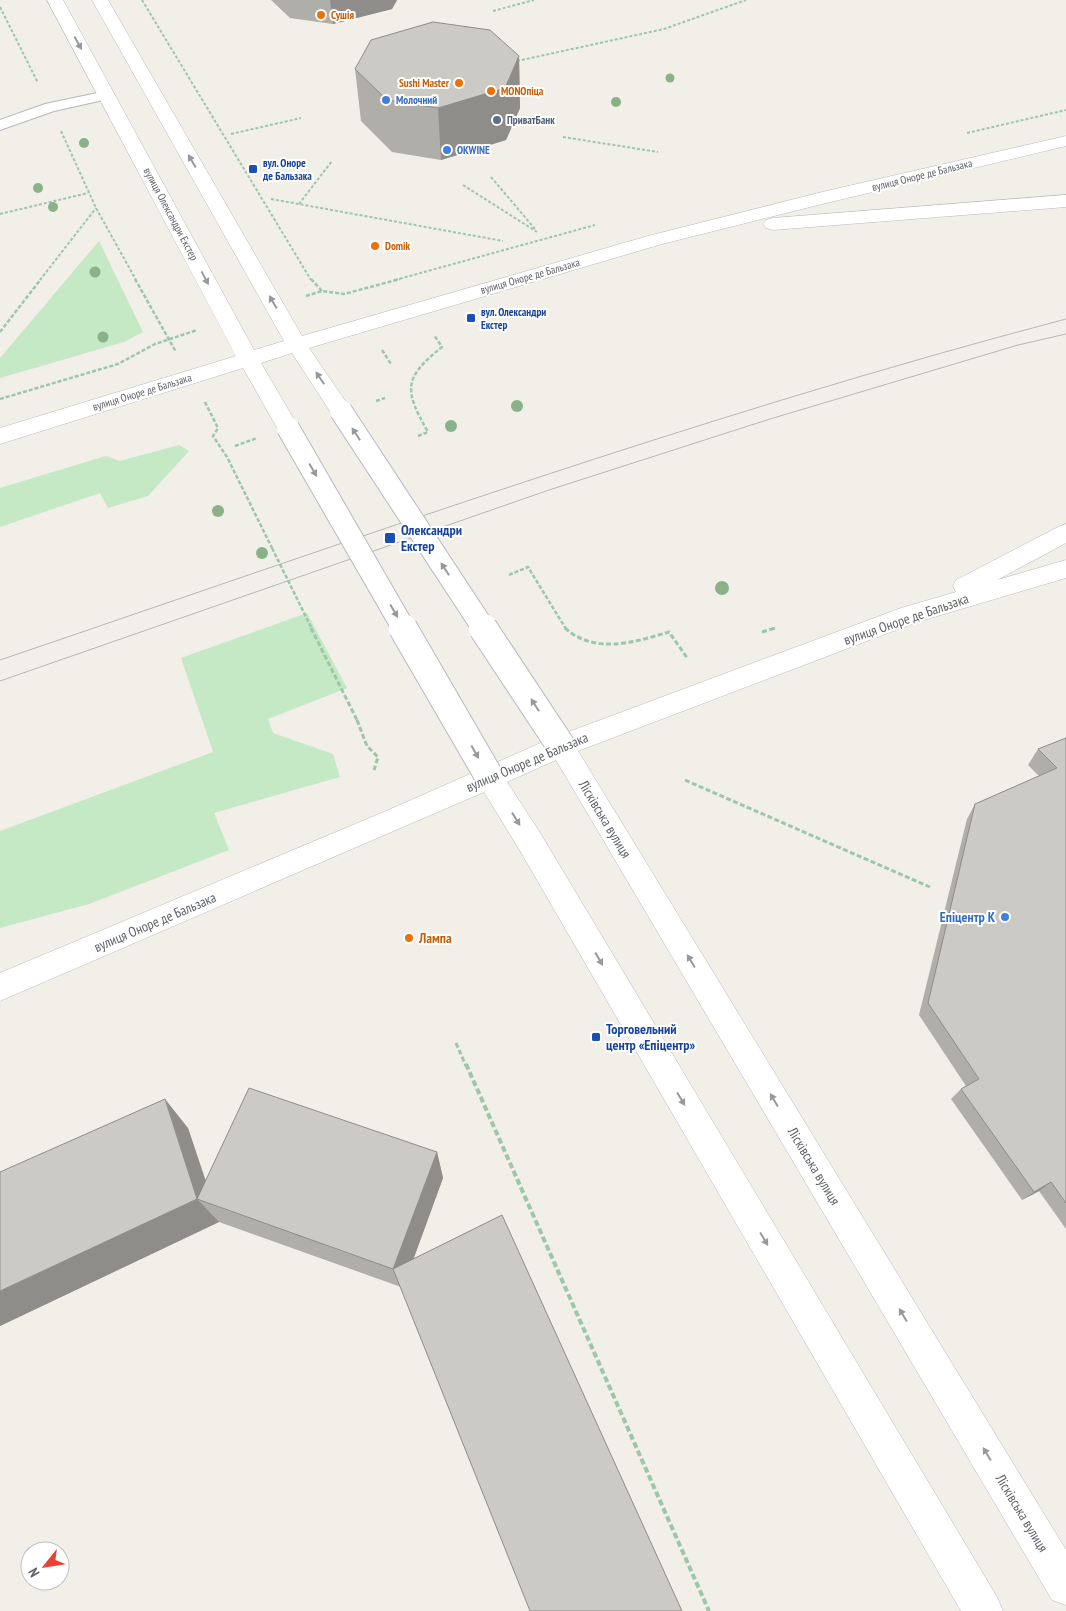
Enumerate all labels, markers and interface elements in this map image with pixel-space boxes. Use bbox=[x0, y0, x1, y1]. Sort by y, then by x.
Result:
place label: Сушія bbox=[331, 8, 354, 22]
marker: Сушія bbox=[315, 9, 327, 21]
one-way arrow bbox=[74, 35, 82, 50]
place label: Sushi Master bbox=[399, 76, 450, 90]
marker: Sushi Master bbox=[453, 77, 465, 89]
place label: MONOпіца bbox=[501, 84, 544, 98]
marker: MONOпіца bbox=[485, 85, 497, 97]
place label: Молочний bbox=[396, 93, 437, 107]
marker: Молочний bbox=[380, 94, 392, 106]
place label: ПриватБанк bbox=[507, 113, 555, 127]
marker: ПриватБанк bbox=[491, 114, 503, 126]
place label: OKWINE bbox=[457, 143, 490, 157]
marker: OKWINE bbox=[441, 144, 453, 156]
one-way arrow bbox=[188, 155, 197, 168]
place label: вул. Оноре де Бальзака bbox=[262, 156, 312, 183]
street label: вулиця Оноре де Бальзака bbox=[870, 156, 974, 194]
marker: вул. Оноре де Бальзака bbox=[247, 163, 259, 175]
street label: вулиця Олександри Екстер bbox=[141, 165, 202, 263]
place label: Domik bbox=[385, 239, 411, 253]
marker: Domik bbox=[369, 240, 381, 252]
street label: вулиця Оноре де Бальзака bbox=[479, 255, 581, 297]
one-way arrow bbox=[201, 271, 209, 285]
one-way arrow bbox=[269, 296, 278, 309]
place label: вул. Олександри Екстер bbox=[481, 305, 546, 332]
marker: вул. Олександри Екстер bbox=[465, 312, 477, 324]
street label: вулиця Оноре де Бальзака bbox=[91, 370, 193, 414]
one-way arrow bbox=[315, 371, 324, 385]
one-way arrow bbox=[351, 427, 361, 440]
one-way arrow bbox=[308, 463, 317, 476]
place label: Олександри Екстер bbox=[401, 521, 462, 555]
marker: Олександри Екстер bbox=[383, 531, 397, 545]
one-way arrow bbox=[440, 563, 450, 576]
street label: вулиця Оноре де Бальзака bbox=[841, 589, 971, 649]
one-way arrow bbox=[389, 604, 398, 617]
one-way arrow bbox=[530, 698, 539, 712]
street label: вулиця Оноре де Бальзака bbox=[463, 728, 591, 796]
one-way arrow bbox=[470, 745, 479, 758]
street label: Лісківська вулиця bbox=[574, 776, 635, 861]
one-way arrow bbox=[511, 812, 520, 826]
street label: вулиця Оноре де Бальзака bbox=[91, 888, 219, 956]
place label: Епіцентр К bbox=[940, 908, 996, 926]
marker: Епіцентр К bbox=[999, 911, 1011, 923]
place label: Лампа bbox=[418, 929, 452, 947]
marker: Лампа bbox=[403, 932, 415, 944]
one-way arrow bbox=[594, 952, 603, 965]
one-way arrow bbox=[686, 955, 695, 968]
place label: Торговельний центр «Епіцентр» bbox=[606, 1020, 695, 1054]
marker: Торговельний центр «Епіцентр» bbox=[590, 1031, 602, 1043]
one-way arrow bbox=[677, 1091, 685, 1106]
one-way arrow bbox=[770, 1094, 779, 1107]
street label: Лісківська вулиця bbox=[783, 1123, 844, 1208]
one-way arrow bbox=[759, 1232, 768, 1245]
one-way arrow bbox=[899, 1308, 908, 1321]
one-way arrow bbox=[982, 1447, 991, 1460]
street label: Лісківська вулиця bbox=[991, 1470, 1052, 1555]
north arrow bbox=[20, 1541, 70, 1591]
text: N bbox=[24, 1565, 43, 1580]

